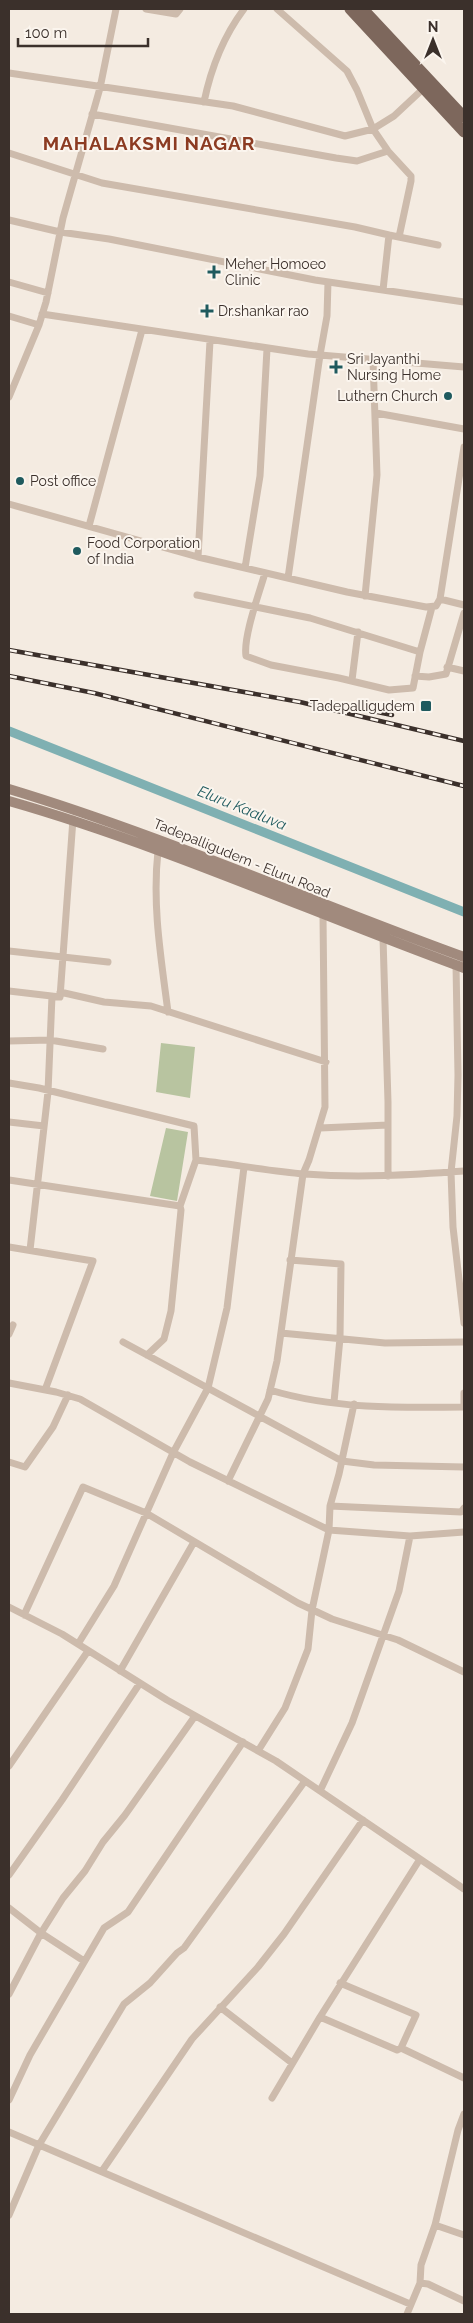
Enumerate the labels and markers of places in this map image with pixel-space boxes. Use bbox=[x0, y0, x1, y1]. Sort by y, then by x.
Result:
place label: Meher Homoeo Clinic bbox=[225, 256, 326, 288]
marker: Meher Homoeo Clinic bbox=[207, 265, 221, 279]
place label: Dr.shankar rao bbox=[218, 303, 309, 319]
marker: Dr.shankar rao bbox=[200, 304, 214, 318]
place label: Sri Jayanthi Nursing Home bbox=[347, 351, 441, 383]
marker: Sri Jayanthi Nursing Home bbox=[329, 360, 343, 374]
place label: Luthern Church bbox=[337, 388, 438, 404]
marker: Luthern Church bbox=[442, 390, 454, 402]
place label: Post office bbox=[30, 473, 96, 489]
marker: Post office bbox=[14, 475, 26, 487]
place label: Food Corporation of India bbox=[87, 535, 200, 567]
marker: Food Corporation of India bbox=[71, 545, 83, 557]
place label: Tadepalligudem bbox=[310, 698, 415, 714]
marker: Tadepalligudem bbox=[419, 699, 433, 713]

